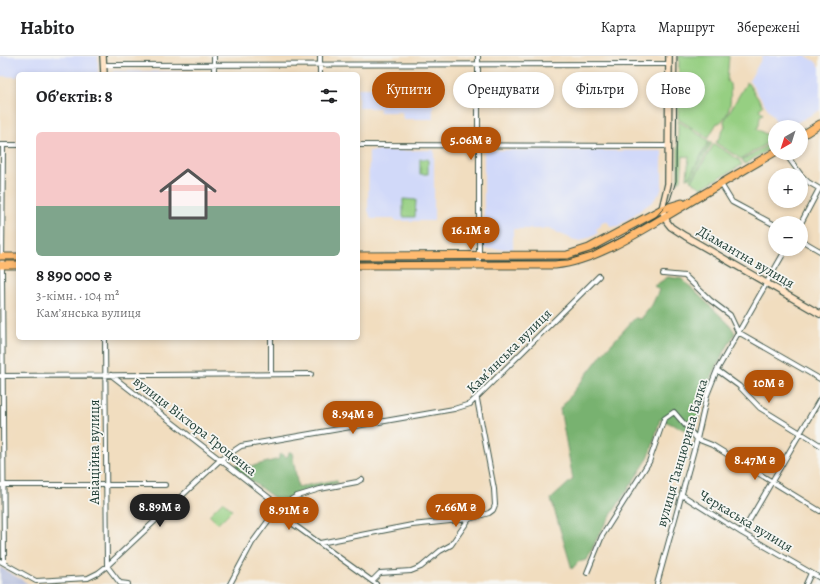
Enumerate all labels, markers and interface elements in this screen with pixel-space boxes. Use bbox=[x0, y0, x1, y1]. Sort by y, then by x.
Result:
text: Habito bbox=[20, 15, 74, 41]
text: Карта bbox=[601, 18, 636, 37]
text: Маршрут bbox=[658, 18, 715, 37]
text: Збережені bbox=[737, 18, 800, 37]
chip: Купити bbox=[372, 72, 445, 108]
chip: Орендувати bbox=[453, 72, 554, 108]
chip: Фільтри bbox=[562, 72, 638, 108]
chip: Нове bbox=[646, 72, 705, 108]
text: Об’єктів: 8 bbox=[36, 85, 113, 108]
icon: filters bbox=[318, 85, 340, 107]
north arrow bbox=[768, 120, 808, 160]
map controls bbox=[768, 120, 808, 256]
pin: 5.06M ₴ bbox=[434, 127, 508, 161]
text: 5.06M ₴ bbox=[450, 131, 492, 148]
icon: home bbox=[152, 158, 224, 230]
button: + bbox=[768, 168, 808, 208]
button: − bbox=[768, 216, 808, 256]
pin: 16.1M ₴ bbox=[434, 217, 508, 251]
text: 16.1M ₴ bbox=[451, 221, 491, 238]
street label: Діамантна вулиця bbox=[694, 221, 798, 293]
text: 8 890 000 ₴ bbox=[36, 264, 112, 287]
text: 3-кімн. · 104 m² bbox=[36, 287, 119, 304]
text: Камʼянська вулиця bbox=[36, 304, 141, 321]
street label: Камʼянська вулиця bbox=[462, 304, 556, 398]
pin: 10M ₴ bbox=[741, 370, 797, 404]
street label: вулиця Віктора Троценка bbox=[129, 372, 261, 481]
text: 10M ₴ bbox=[753, 374, 785, 391]
street label: вулиця Танцюрина Балка bbox=[652, 376, 712, 529]
street label: Авіаційна вулиця bbox=[85, 399, 104, 505]
pin: 8.94M ₴ bbox=[316, 401, 390, 435]
text: 8.94M ₴ bbox=[332, 405, 374, 422]
pin: 8.47M ₴ bbox=[718, 447, 792, 481]
text: 8.47M ₴ bbox=[734, 451, 776, 468]
street label: Черкаська вулиця bbox=[696, 485, 797, 557]
pin: 8.89M ₴ bbox=[123, 494, 197, 528]
pin: 7.66M ₴ bbox=[419, 494, 493, 528]
pin: 8.91M ₴ bbox=[252, 497, 326, 531]
text: 8.89M ₴ bbox=[139, 498, 181, 515]
text: 7.66M ₴ bbox=[435, 498, 477, 515]
text: 8.91M ₴ bbox=[269, 501, 309, 518]

